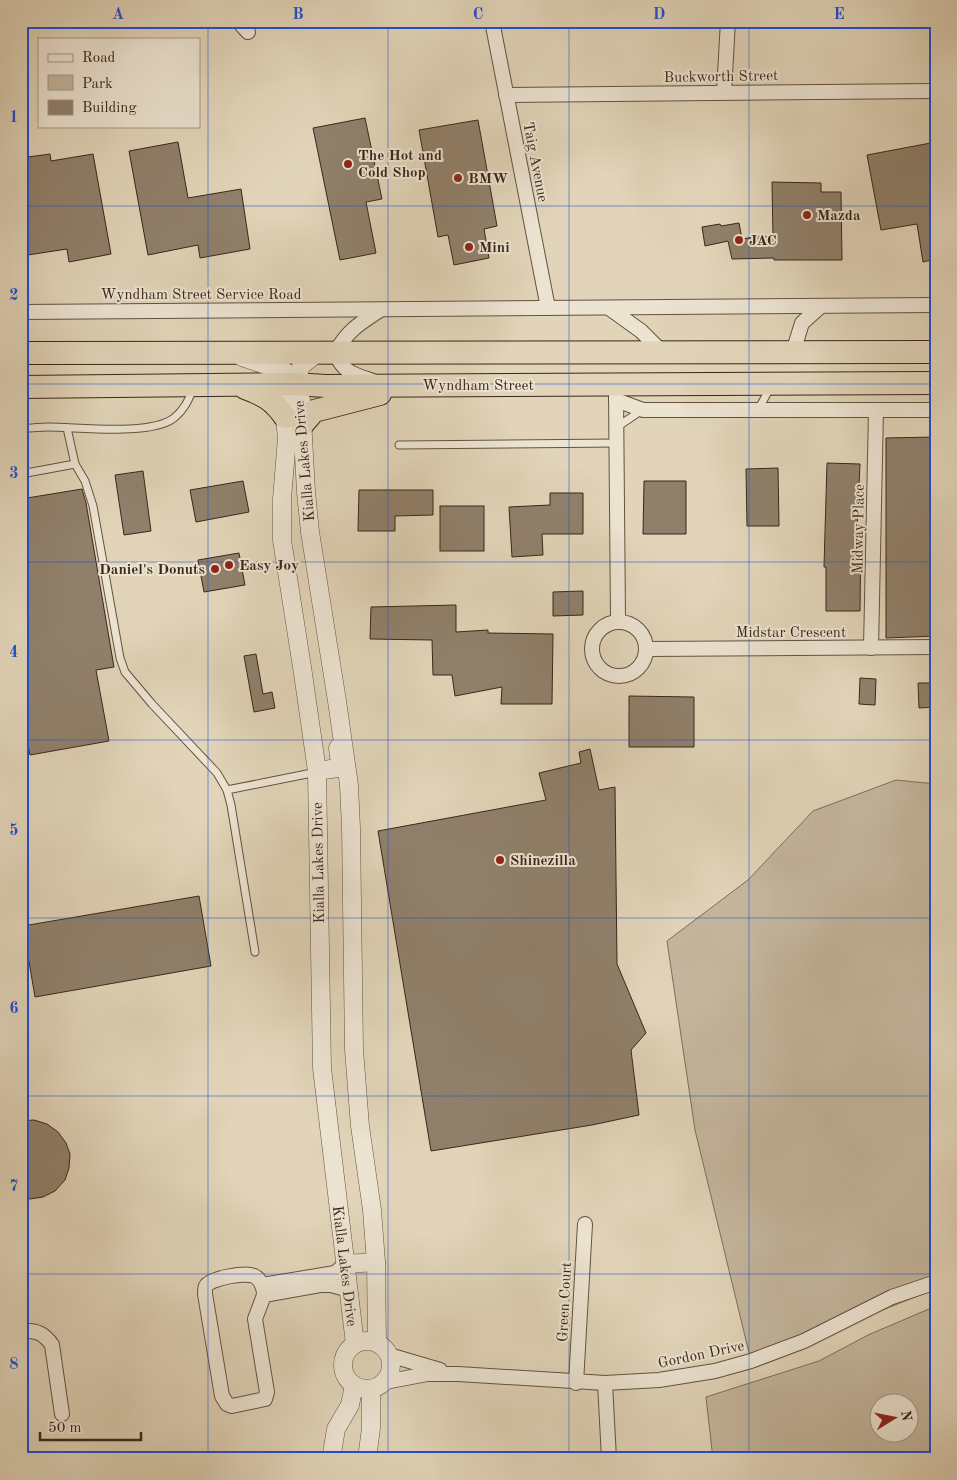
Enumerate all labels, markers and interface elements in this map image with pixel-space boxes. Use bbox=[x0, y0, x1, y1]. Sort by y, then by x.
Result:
text: A bbox=[112, 7, 124, 23]
text: B bbox=[292, 7, 304, 23]
text: C bbox=[473, 7, 483, 23]
text: D bbox=[653, 7, 665, 23]
text: E bbox=[833, 7, 845, 23]
legend bbox=[38, 38, 200, 128]
text: Road bbox=[82, 51, 116, 66]
street label: Buckworth Street bbox=[664, 69, 778, 86]
text: Park bbox=[82, 77, 113, 92]
text: Building bbox=[82, 101, 137, 116]
text: 1 bbox=[9, 110, 19, 126]
street label: Taig Avenue bbox=[519, 121, 550, 204]
place label: The Hot and Cold Shop bbox=[358, 149, 442, 181]
marker: The Hot and Cold Shop bbox=[342, 158, 354, 170]
marker: BMW bbox=[452, 172, 464, 184]
place label: BMW bbox=[468, 172, 508, 187]
marker: Mazda bbox=[801, 209, 813, 221]
place label: Mazda bbox=[817, 209, 861, 224]
marker: JAC bbox=[733, 234, 745, 246]
place label: JAC bbox=[749, 234, 777, 249]
marker: Mini bbox=[463, 241, 475, 253]
place label: Mini bbox=[479, 241, 510, 256]
text: 2 bbox=[9, 288, 19, 304]
street label: Wyndham Street Service Road bbox=[101, 288, 302, 303]
street label: Wyndham Street bbox=[422, 379, 534, 394]
street label: Kialla Lakes Drive bbox=[293, 400, 318, 522]
text: 3 bbox=[9, 466, 19, 482]
street label: Midway Place bbox=[851, 484, 868, 574]
marker: Easy Joy bbox=[223, 559, 235, 571]
place label: Easy Joy bbox=[239, 559, 299, 574]
place label: Daniel's Donuts bbox=[99, 563, 205, 578]
marker: Daniel's Donuts bbox=[209, 563, 221, 575]
street label: Midstar Crescent bbox=[736, 626, 846, 641]
text: 4 bbox=[9, 645, 19, 661]
street label: Kialla Lakes Drive bbox=[311, 802, 328, 924]
text: 5 bbox=[9, 823, 19, 839]
marker: Shinezilla bbox=[494, 854, 506, 866]
place label: Shinezilla bbox=[510, 854, 576, 869]
text: 6 bbox=[9, 1001, 19, 1017]
text: 7 bbox=[9, 1179, 19, 1195]
street label: Kialla Lakes Drive bbox=[329, 1205, 358, 1327]
street label: Green Court bbox=[556, 1262, 575, 1342]
street label: Gordon Drive bbox=[657, 1339, 746, 1372]
text: 8 bbox=[9, 1357, 19, 1373]
north arrow bbox=[870, 1392, 920, 1442]
text: N bbox=[898, 1409, 914, 1423]
scale bar bbox=[40, 1410, 141, 1442]
text: 50 m bbox=[48, 1421, 82, 1436]

